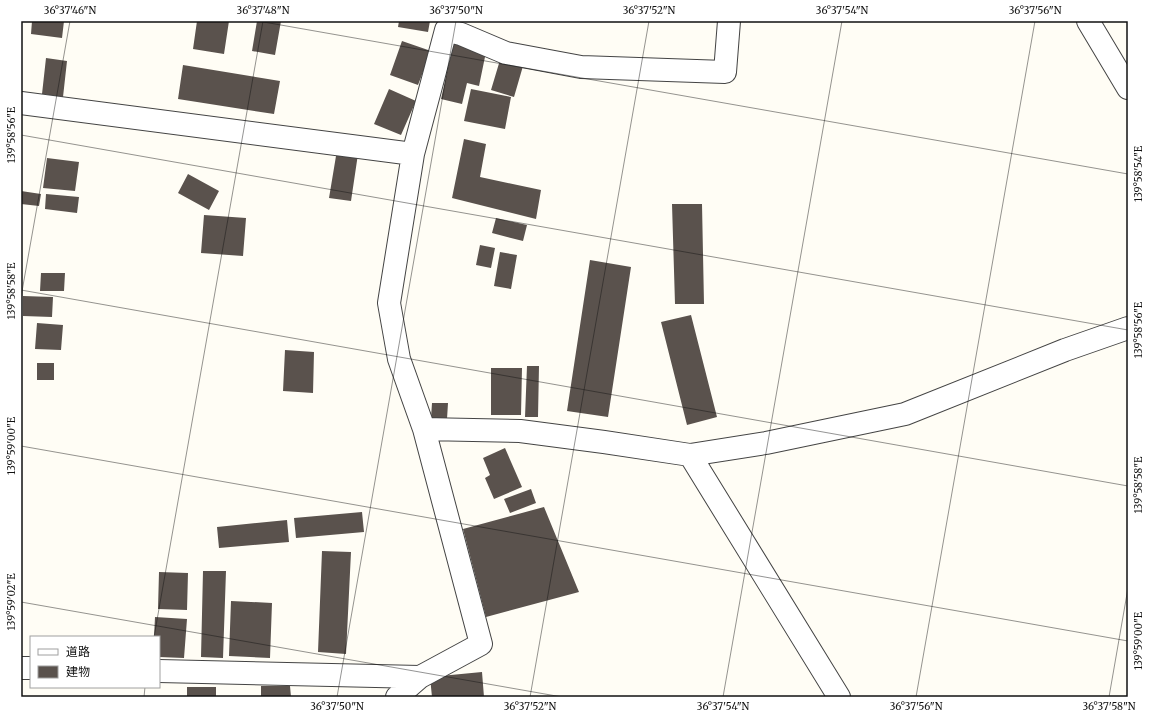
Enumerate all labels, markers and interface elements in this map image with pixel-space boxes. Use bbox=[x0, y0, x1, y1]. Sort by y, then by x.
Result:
text: 36°37'46"N bbox=[44, 4, 96, 17]
text: 36°37'48"N bbox=[237, 4, 290, 17]
text: 36°37'50"N bbox=[429, 4, 483, 17]
text: 36°37'52"N bbox=[623, 4, 676, 17]
text: 36°37'54"N bbox=[816, 4, 868, 17]
text: 36°37'56"N bbox=[1009, 4, 1062, 17]
text: 139°58'56"E bbox=[5, 106, 18, 163]
text: 139°58'54"E bbox=[1132, 145, 1145, 202]
text: 139°58'58"E bbox=[5, 262, 18, 319]
text: 139°58'56"E bbox=[1132, 301, 1145, 358]
text: 139°59'00"E bbox=[5, 416, 18, 475]
text: 139°58'58"E bbox=[1132, 456, 1145, 513]
text: 139°59'02"E bbox=[5, 573, 18, 631]
text: 139°59'00"E bbox=[1132, 611, 1145, 670]
legend bbox=[30, 636, 160, 688]
text: 道路 bbox=[66, 644, 90, 659]
text: 建物 bbox=[66, 664, 90, 679]
text: 36°37'50"N bbox=[310, 700, 364, 713]
text: 36°37'52"N bbox=[504, 700, 557, 713]
text: 36°37'54"N bbox=[697, 700, 749, 713]
text: 36°37'56"N bbox=[890, 700, 943, 713]
text: 36°37'58"N bbox=[1082, 700, 1136, 713]

